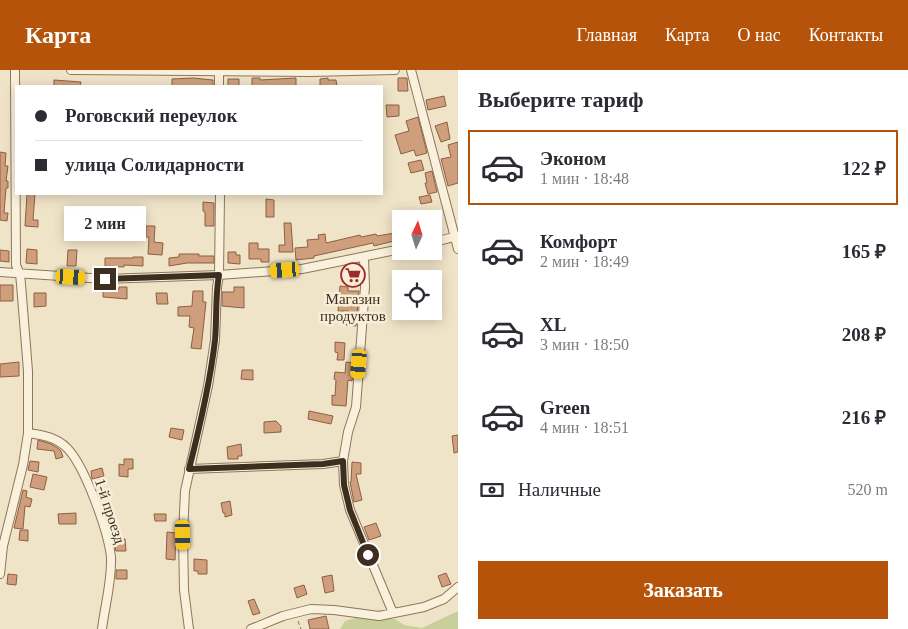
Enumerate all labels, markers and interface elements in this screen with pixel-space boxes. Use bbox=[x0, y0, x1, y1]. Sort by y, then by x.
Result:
text: Карта bbox=[25, 22, 91, 48]
text: Главная bbox=[577, 25, 637, 45]
text: Карта bbox=[665, 25, 710, 45]
text: О нас bbox=[738, 25, 781, 45]
text: Контакты bbox=[809, 25, 883, 45]
text: Выберите тариф bbox=[478, 87, 644, 112]
text: Роговский переулок bbox=[65, 105, 237, 126]
icon: car bbox=[480, 145, 525, 190]
text: Эконом bbox=[540, 148, 606, 169]
text: улица Солидарности bbox=[65, 154, 244, 175]
text: 122 ₽ bbox=[842, 158, 886, 179]
text: 1 мин · 18:48 bbox=[540, 170, 629, 187]
callout: 2 мин bbox=[64, 206, 146, 242]
north arrow bbox=[392, 210, 442, 260]
map controls bbox=[392, 210, 442, 320]
text: 2 мин bbox=[84, 215, 126, 232]
icon: car bbox=[480, 228, 525, 273]
text: Комфорт bbox=[540, 231, 617, 252]
text: 165 ₽ bbox=[842, 241, 886, 262]
text: 2 мин · 18:49 bbox=[540, 253, 629, 270]
car bbox=[269, 261, 300, 279]
supermarket icon: Магазин продуктов bbox=[340, 262, 366, 288]
route end bbox=[94, 268, 116, 290]
car bbox=[55, 269, 86, 285]
button: locate bbox=[392, 270, 442, 320]
place label: Магазин продуктов bbox=[320, 291, 386, 324]
icon: car bbox=[480, 311, 525, 356]
text: XL bbox=[540, 314, 566, 335]
text: 208 ₽ bbox=[842, 324, 886, 345]
text: 3 мин · 18:50 bbox=[540, 336, 629, 353]
car bbox=[350, 348, 367, 380]
icon: car bbox=[480, 394, 525, 439]
text: Green bbox=[540, 397, 590, 418]
text: 216 ₽ bbox=[842, 407, 886, 428]
text: 4 мин · 18:51 bbox=[540, 419, 629, 436]
street label: 1-й проезд bbox=[92, 476, 128, 546]
icon: cash bbox=[478, 476, 506, 504]
text: Наличные bbox=[518, 479, 601, 500]
text: 520 m bbox=[848, 481, 888, 498]
car bbox=[175, 520, 190, 550]
route start bbox=[357, 544, 379, 566]
button: Заказать bbox=[478, 561, 888, 619]

